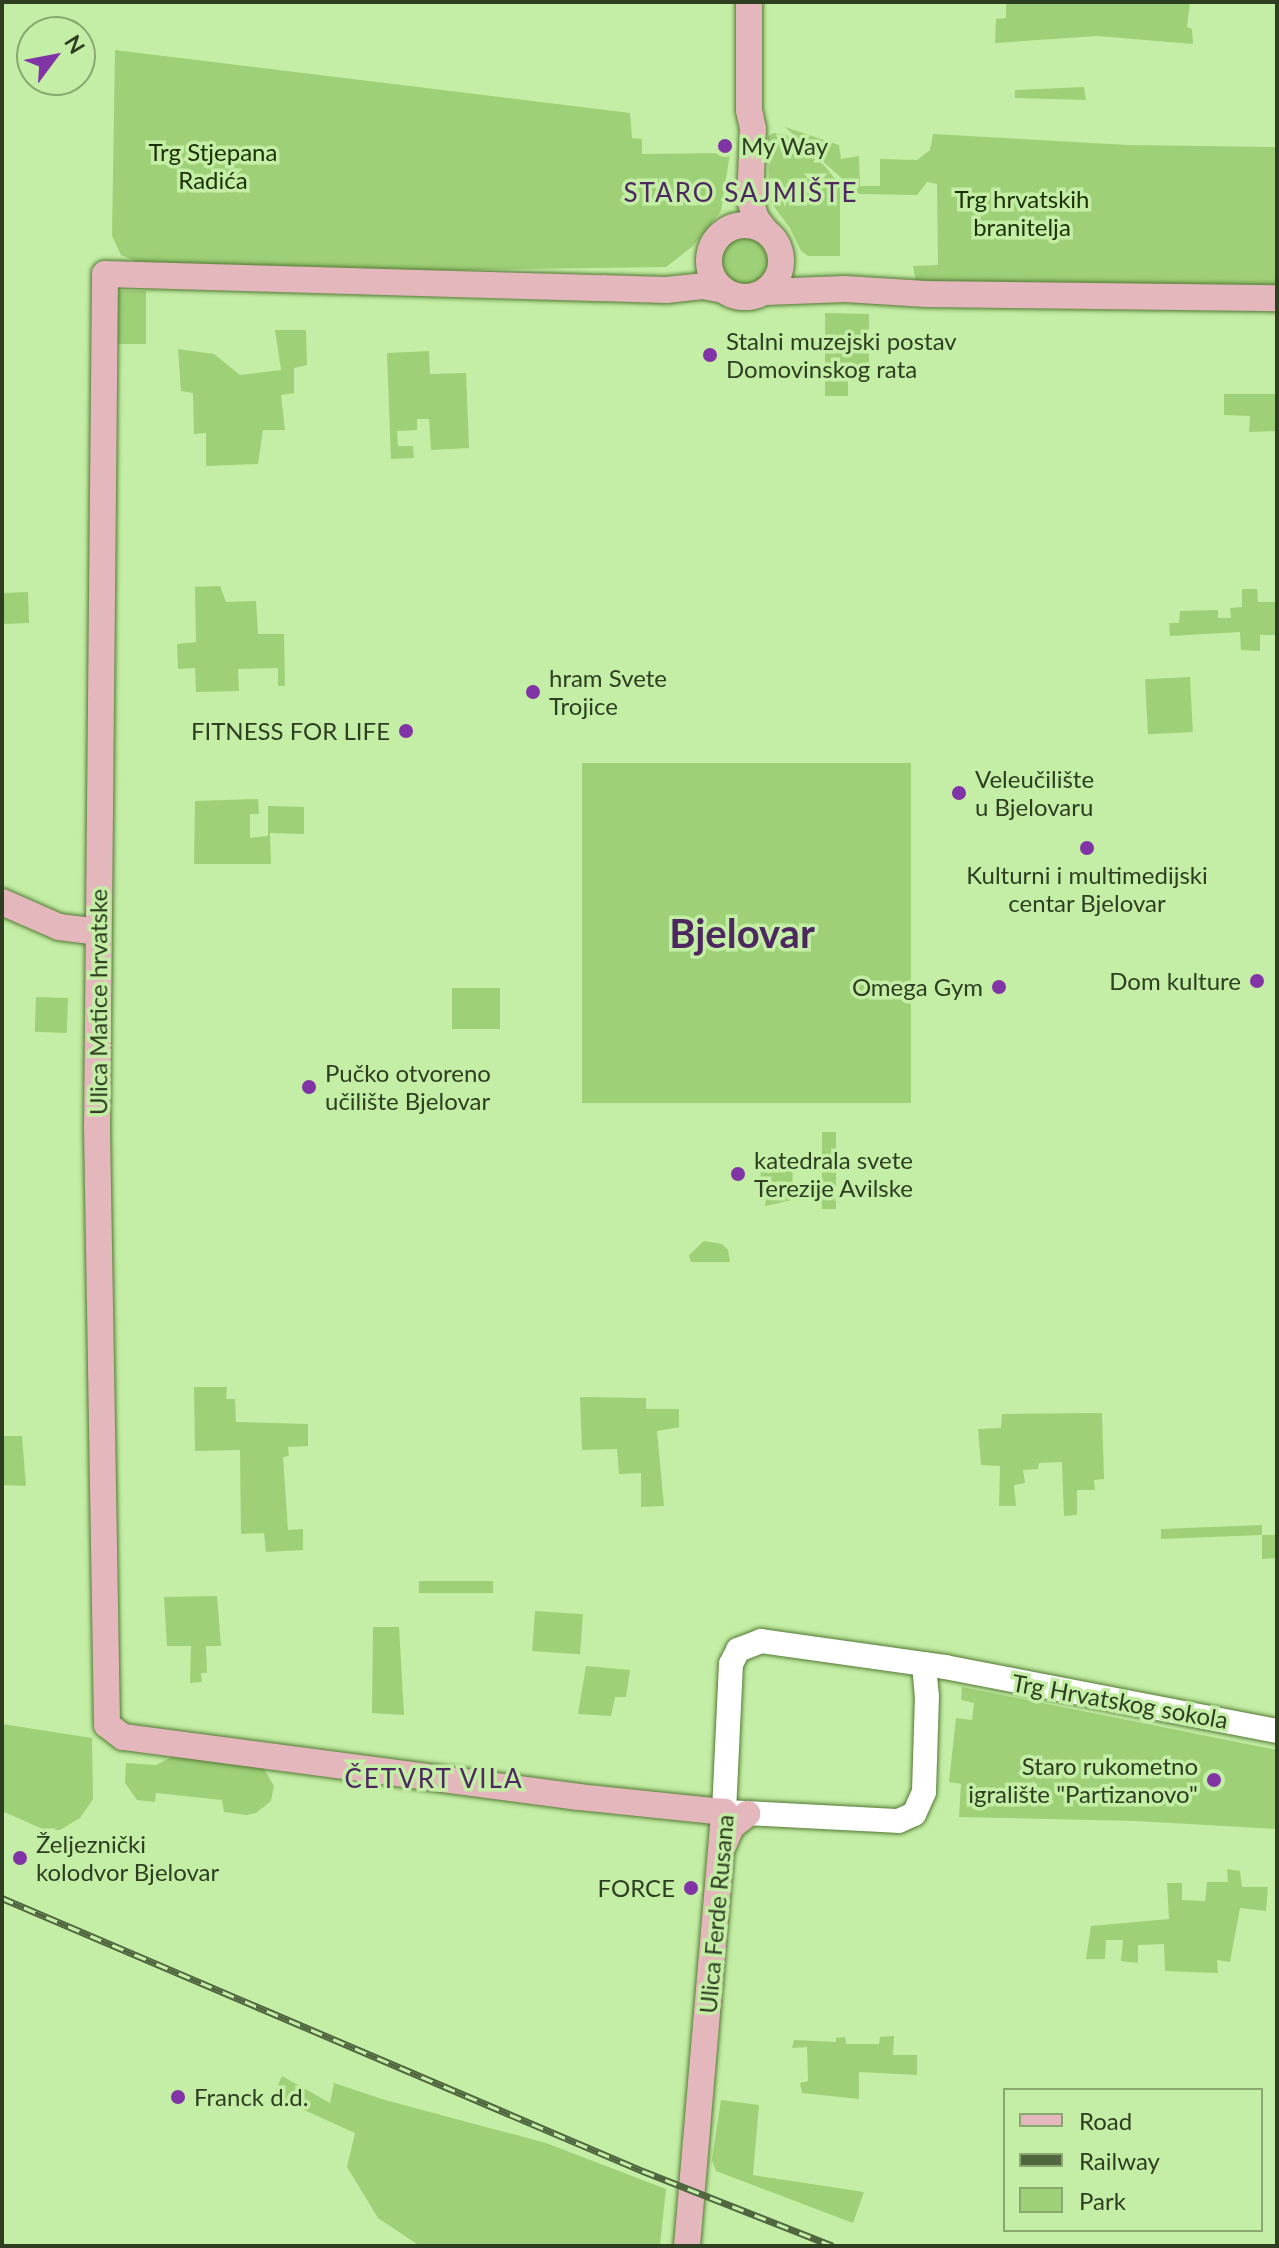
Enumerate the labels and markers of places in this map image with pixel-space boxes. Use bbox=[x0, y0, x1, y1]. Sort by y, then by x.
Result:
place label: My Way bbox=[741, 132, 829, 160]
marker: My Way bbox=[716, 137, 734, 155]
place label: Stalni muzejski postav Domovinskog rata bbox=[726, 327, 957, 383]
marker: Stalni muzejski postav Domovinskog rata bbox=[701, 346, 719, 364]
place label: hram Svete Trojice bbox=[549, 664, 667, 720]
marker: hram Svete Trojice bbox=[524, 683, 542, 701]
place label: FITNESS FOR LIFE bbox=[191, 717, 390, 745]
marker: FITNESS FOR LIFE bbox=[397, 722, 415, 740]
place label: Veleučilište u Bjelovaru bbox=[975, 765, 1094, 821]
marker: Veleučilište u Bjelovaru bbox=[950, 784, 968, 802]
marker: Kulturni i multimedijski centar Bjelovar bbox=[1078, 839, 1096, 857]
place label: Kulturni i multimedijski centar Bjelovar bbox=[966, 861, 1208, 917]
place label: Dom kulture bbox=[1109, 967, 1241, 995]
marker: Dom kulture bbox=[1248, 972, 1266, 990]
place label: Omega Gym bbox=[852, 973, 983, 1001]
marker: Omega Gym bbox=[990, 978, 1008, 996]
place label: Pučko otvoreno učilište Bjelovar bbox=[325, 1059, 491, 1115]
marker: Pučko otvoreno učilište Bjelovar bbox=[300, 1078, 318, 1096]
place label: katedrala svete Terezije Avilske bbox=[754, 1146, 914, 1202]
marker: katedrala svete Terezije Avilske bbox=[729, 1165, 747, 1183]
place label: Staro rukometno igralište "Partizanovo" bbox=[968, 1752, 1198, 1808]
marker: Staro rukometno igralište "Partizanovo" bbox=[1205, 1771, 1223, 1789]
place label: Željeznički kolodvor Bjelovar bbox=[36, 1830, 220, 1886]
marker: Željeznički kolodvor Bjelovar bbox=[11, 1849, 29, 1867]
place label: FORCE bbox=[598, 1874, 675, 1902]
marker: FORCE bbox=[682, 1879, 700, 1897]
place label: Franck d.d. bbox=[194, 2083, 308, 2111]
marker: Franck d.d. bbox=[169, 2088, 187, 2106]

